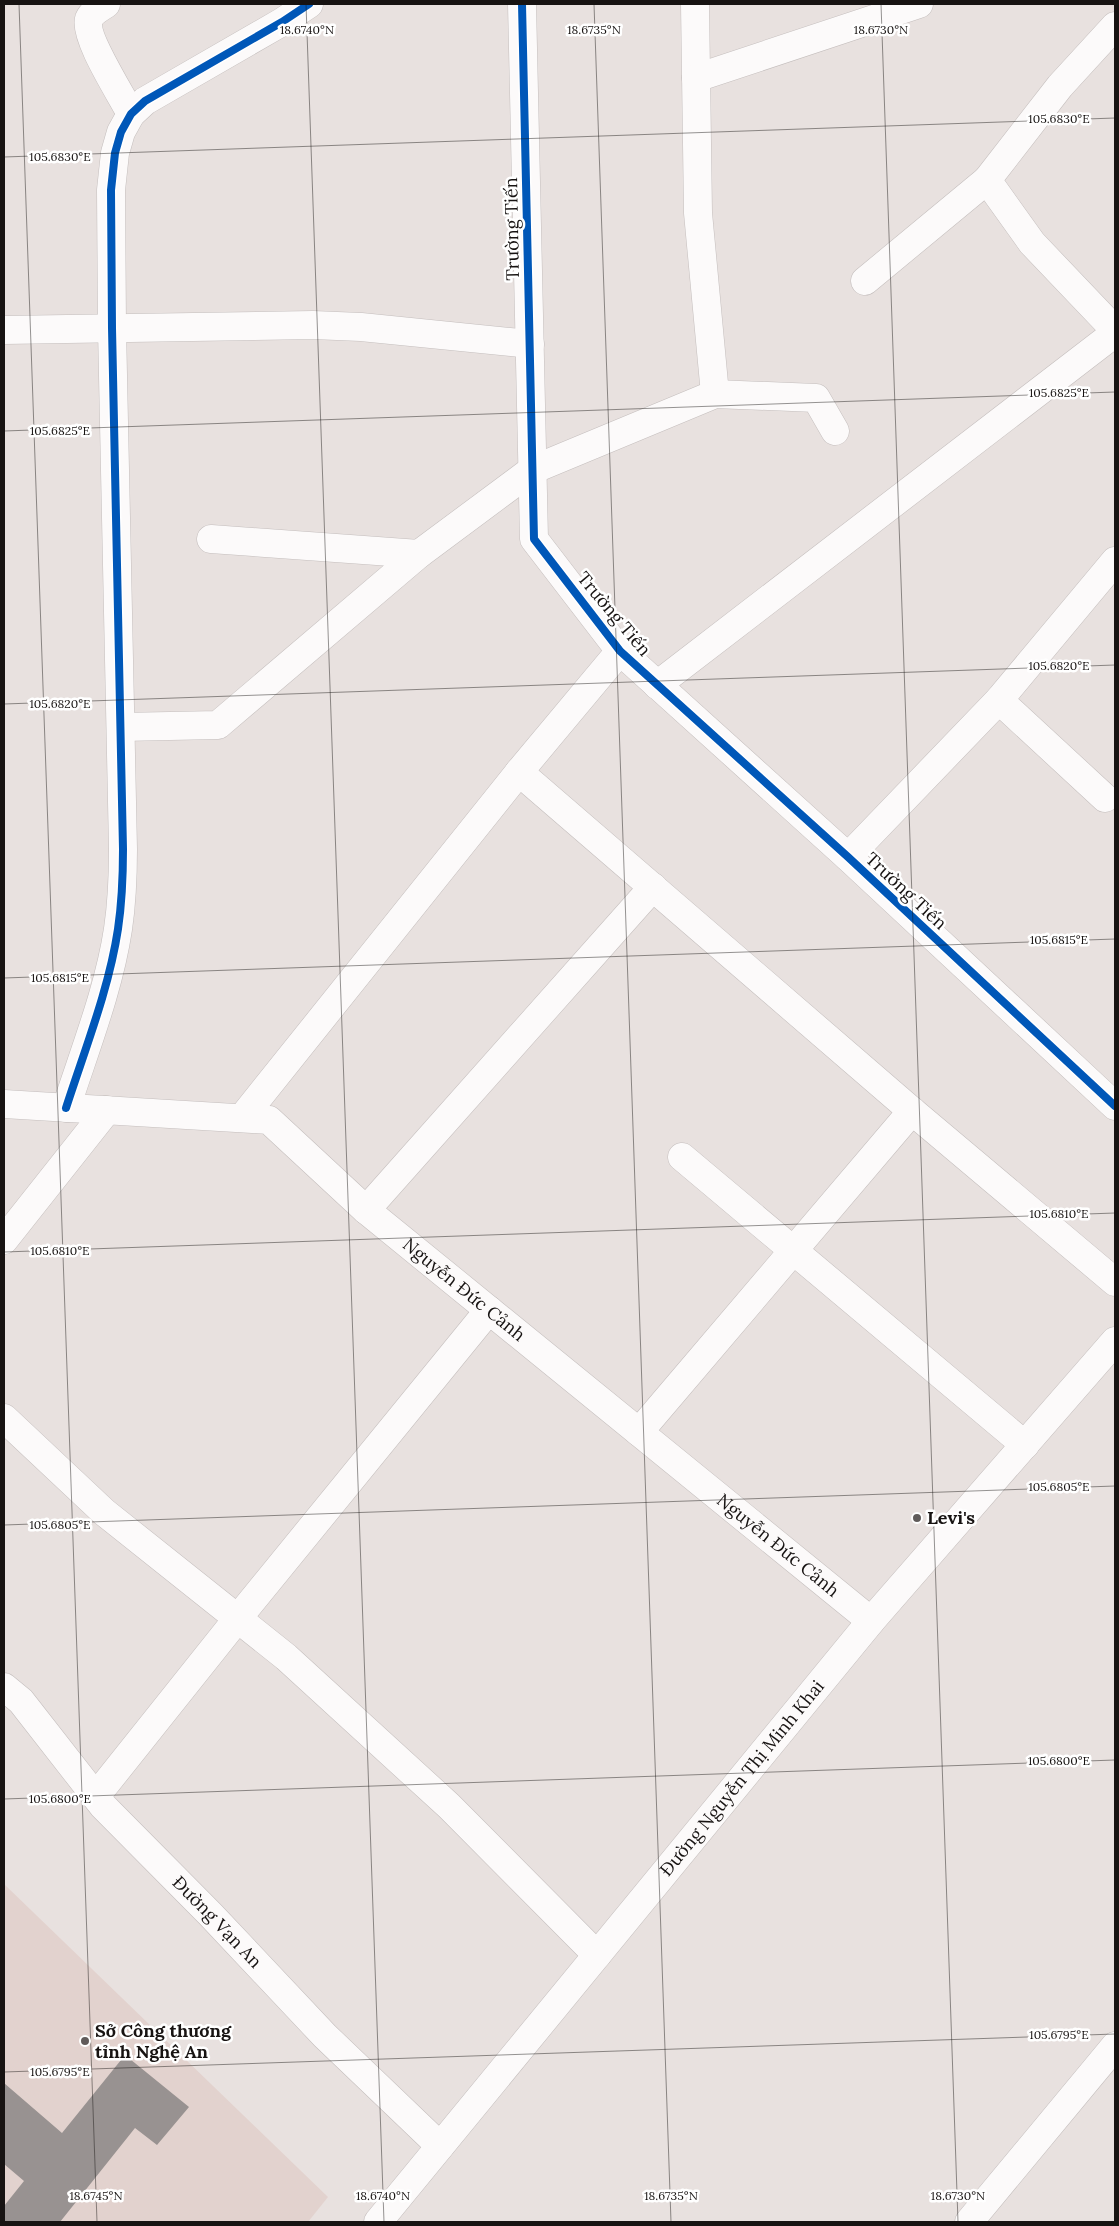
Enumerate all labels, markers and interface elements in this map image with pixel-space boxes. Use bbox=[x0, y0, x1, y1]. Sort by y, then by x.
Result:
text: 18.6740°N bbox=[280, 22, 334, 37]
text: 18.6735°N bbox=[567, 22, 621, 37]
text: 18.6730°N bbox=[854, 22, 908, 37]
text: 105.6830°E bbox=[1028, 111, 1090, 126]
text: 105.6830°E bbox=[29, 149, 91, 164]
street label: Trường Tiến bbox=[499, 177, 524, 281]
text: 105.6825°E bbox=[1029, 385, 1089, 400]
text: 105.6825°E bbox=[30, 423, 90, 438]
street label: Trường Tiến bbox=[572, 567, 656, 661]
text: 105.6820°E bbox=[1028, 658, 1090, 673]
text: 105.6820°E bbox=[29, 696, 91, 711]
street label: Trường Tiến bbox=[861, 847, 952, 934]
text: 105.6815°E bbox=[1030, 932, 1088, 947]
text: 105.6815°E bbox=[31, 970, 89, 985]
text: 105.6810°E bbox=[1029, 1206, 1089, 1221]
street label: Nguyễn Đức Cảnh bbox=[398, 1233, 530, 1346]
text: 105.6810°E bbox=[30, 1243, 90, 1258]
text: 105.6805°E bbox=[1028, 1479, 1090, 1494]
street label: Nguyễn Đức Cảnh bbox=[712, 1488, 844, 1602]
place label: Levi's bbox=[927, 1506, 975, 1529]
marker: Levi's bbox=[911, 1512, 923, 1524]
text: 105.6805°E bbox=[29, 1517, 91, 1532]
street label: Đường Nguyễn Thị Minh Khai bbox=[654, 1675, 829, 1881]
text: 105.6800°E bbox=[1028, 1753, 1090, 1768]
text: 105.6800°E bbox=[29, 1791, 91, 1806]
street label: Đường Vạn An bbox=[168, 1871, 267, 1973]
place label: Sở Công thương tỉnh Nghệ An bbox=[95, 2019, 232, 2063]
text: 105.6795°E bbox=[1029, 2027, 1089, 2042]
marker: Sở Công thương tỉnh Nghệ An bbox=[79, 2035, 91, 2047]
text: 105.6795°E bbox=[30, 2064, 90, 2079]
text: 18.6745°N bbox=[69, 2188, 123, 2203]
text: 18.6740°N bbox=[356, 2188, 410, 2203]
text: 18.6735°N bbox=[644, 2188, 698, 2203]
text: 18.6730°N bbox=[931, 2188, 985, 2203]

